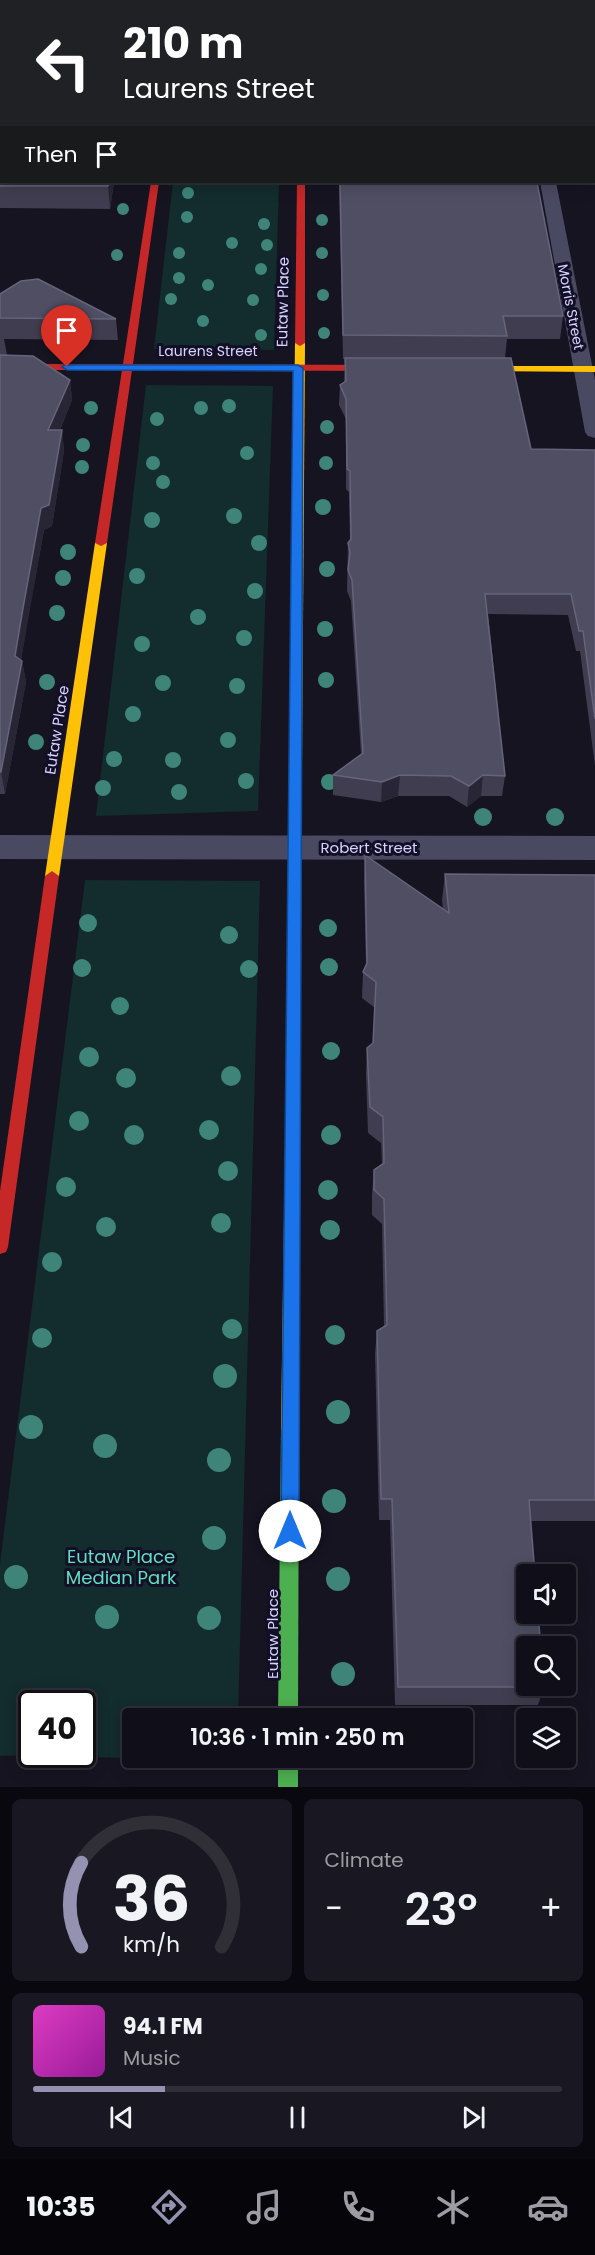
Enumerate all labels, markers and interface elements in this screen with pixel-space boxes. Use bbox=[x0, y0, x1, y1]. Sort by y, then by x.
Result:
text: 210 m bbox=[123, 14, 244, 73]
icon: left bbox=[24, 24, 102, 102]
text: Laurens Street bbox=[123, 70, 315, 107]
icon: arrive bbox=[90, 138, 123, 171]
text: Then bbox=[24, 139, 78, 170]
street label: Eutaw Place bbox=[271, 257, 294, 347]
street label: Morris Street bbox=[553, 262, 589, 352]
pin bbox=[41, 305, 92, 367]
icon: arrive bbox=[50, 314, 83, 347]
street label: Laurens Street bbox=[158, 341, 258, 361]
street label: Eutaw Place bbox=[39, 684, 74, 776]
street label: Robert Street bbox=[320, 837, 418, 858]
position arrow bbox=[258, 1499, 322, 1563]
park label: Eutaw Place Median Park bbox=[66, 1544, 177, 1590]
map controls bbox=[516, 1564, 576, 1768]
button: sound bbox=[516, 1564, 576, 1624]
street label: Eutaw Place bbox=[262, 1589, 283, 1679]
button: search bbox=[516, 1636, 576, 1696]
speed limit sign: 40 bbox=[18, 1690, 96, 1768]
button: layers bbox=[516, 1708, 576, 1768]
text: 10:36 · 1 min · 250 m bbox=[190, 1722, 405, 1753]
text: Climate bbox=[325, 1846, 404, 1874]
text: 36 bbox=[113, 1855, 190, 1943]
text: 23° bbox=[405, 1878, 477, 1941]
text: − bbox=[325, 1885, 343, 1932]
text: + bbox=[539, 1885, 562, 1932]
text: km/h bbox=[123, 1929, 180, 1960]
text: 94.1 FM bbox=[123, 2011, 203, 2042]
text: Music bbox=[123, 2044, 181, 2072]
icon: previous bbox=[105, 2101, 138, 2134]
icon: pause bbox=[281, 2101, 314, 2134]
icon: next bbox=[457, 2101, 490, 2134]
icon: directions bbox=[148, 2186, 190, 2228]
icon: music bbox=[243, 2186, 285, 2228]
icon: phone bbox=[337, 2186, 379, 2228]
icon: climate bbox=[432, 2186, 474, 2228]
icon: car bbox=[527, 2186, 569, 2228]
text: 10:35 bbox=[26, 2188, 96, 2225]

